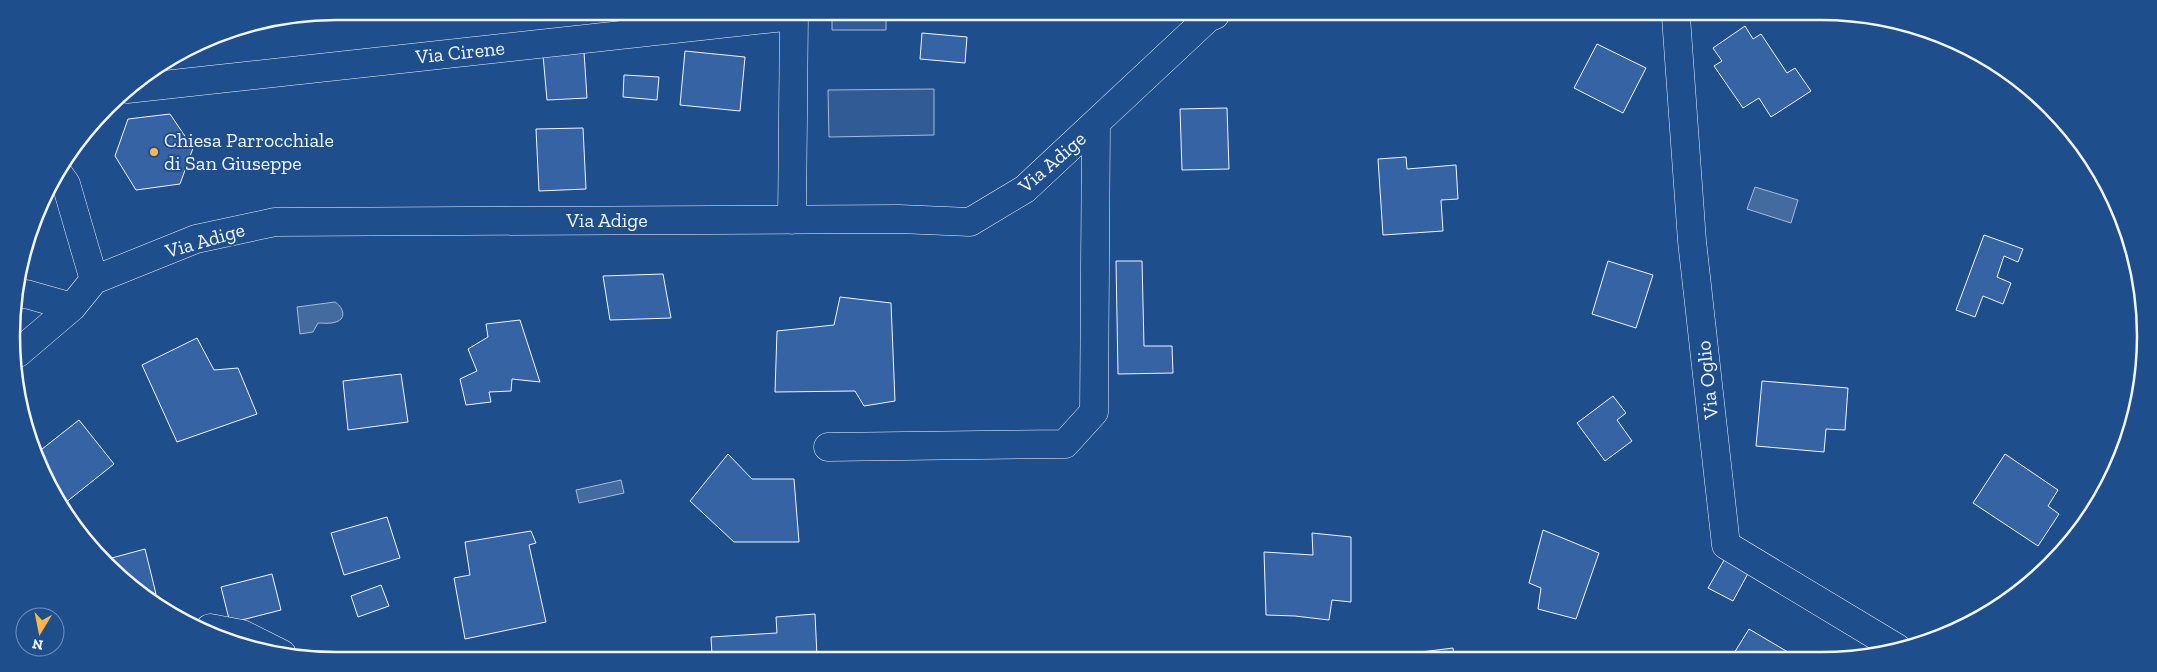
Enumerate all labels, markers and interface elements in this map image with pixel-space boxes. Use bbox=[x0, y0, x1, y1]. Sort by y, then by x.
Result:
street label: Via Cirene bbox=[413, 35, 506, 69]
street label: Via Adige bbox=[1013, 126, 1091, 198]
place label: Chiesa Parrocchiale di San Giuseppe bbox=[164, 128, 334, 175]
marker: Chiesa Parrocchiale di San Giuseppe bbox=[148, 146, 160, 158]
street label: Via Adige bbox=[565, 208, 648, 232]
street label: Via Adige bbox=[162, 217, 247, 263]
street label: Via Oglio bbox=[1691, 339, 1723, 422]
north arrow bbox=[15, 607, 65, 657]
text: N bbox=[31, 635, 45, 654]

